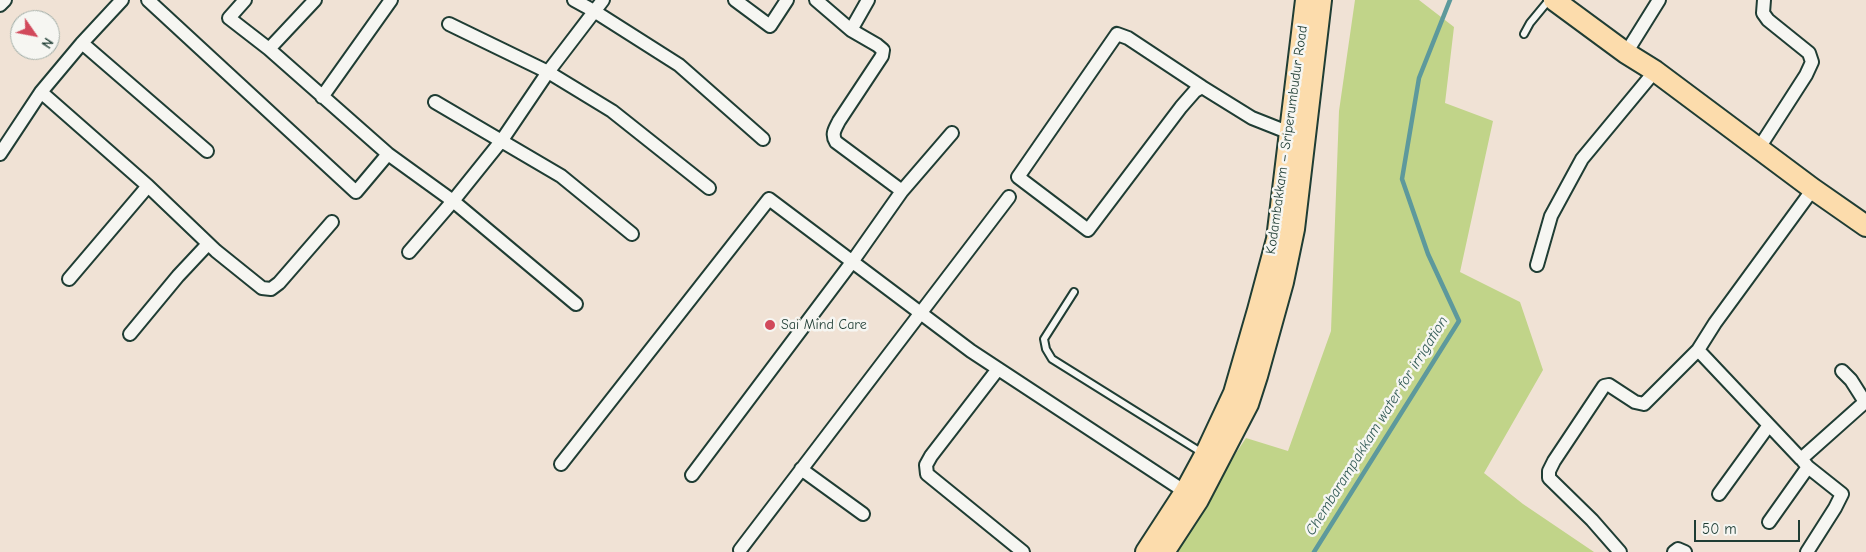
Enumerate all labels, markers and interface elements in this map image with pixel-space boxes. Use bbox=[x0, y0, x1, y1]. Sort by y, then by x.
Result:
north arrow bbox=[10, 10, 60, 60]
street label: Kodambakkam – Sriperumbudur Road bbox=[1263, 25, 1311, 255]
text: N bbox=[38, 34, 57, 51]
water label: Chembarampakkam water for irrigation bbox=[1302, 313, 1452, 539]
place label: Sai Mind Care bbox=[781, 317, 867, 333]
marker: Sai Mind Care bbox=[763, 318, 777, 332]
scale bar bbox=[1696, 510, 1802, 542]
text: 50 m bbox=[1702, 520, 1737, 538]

